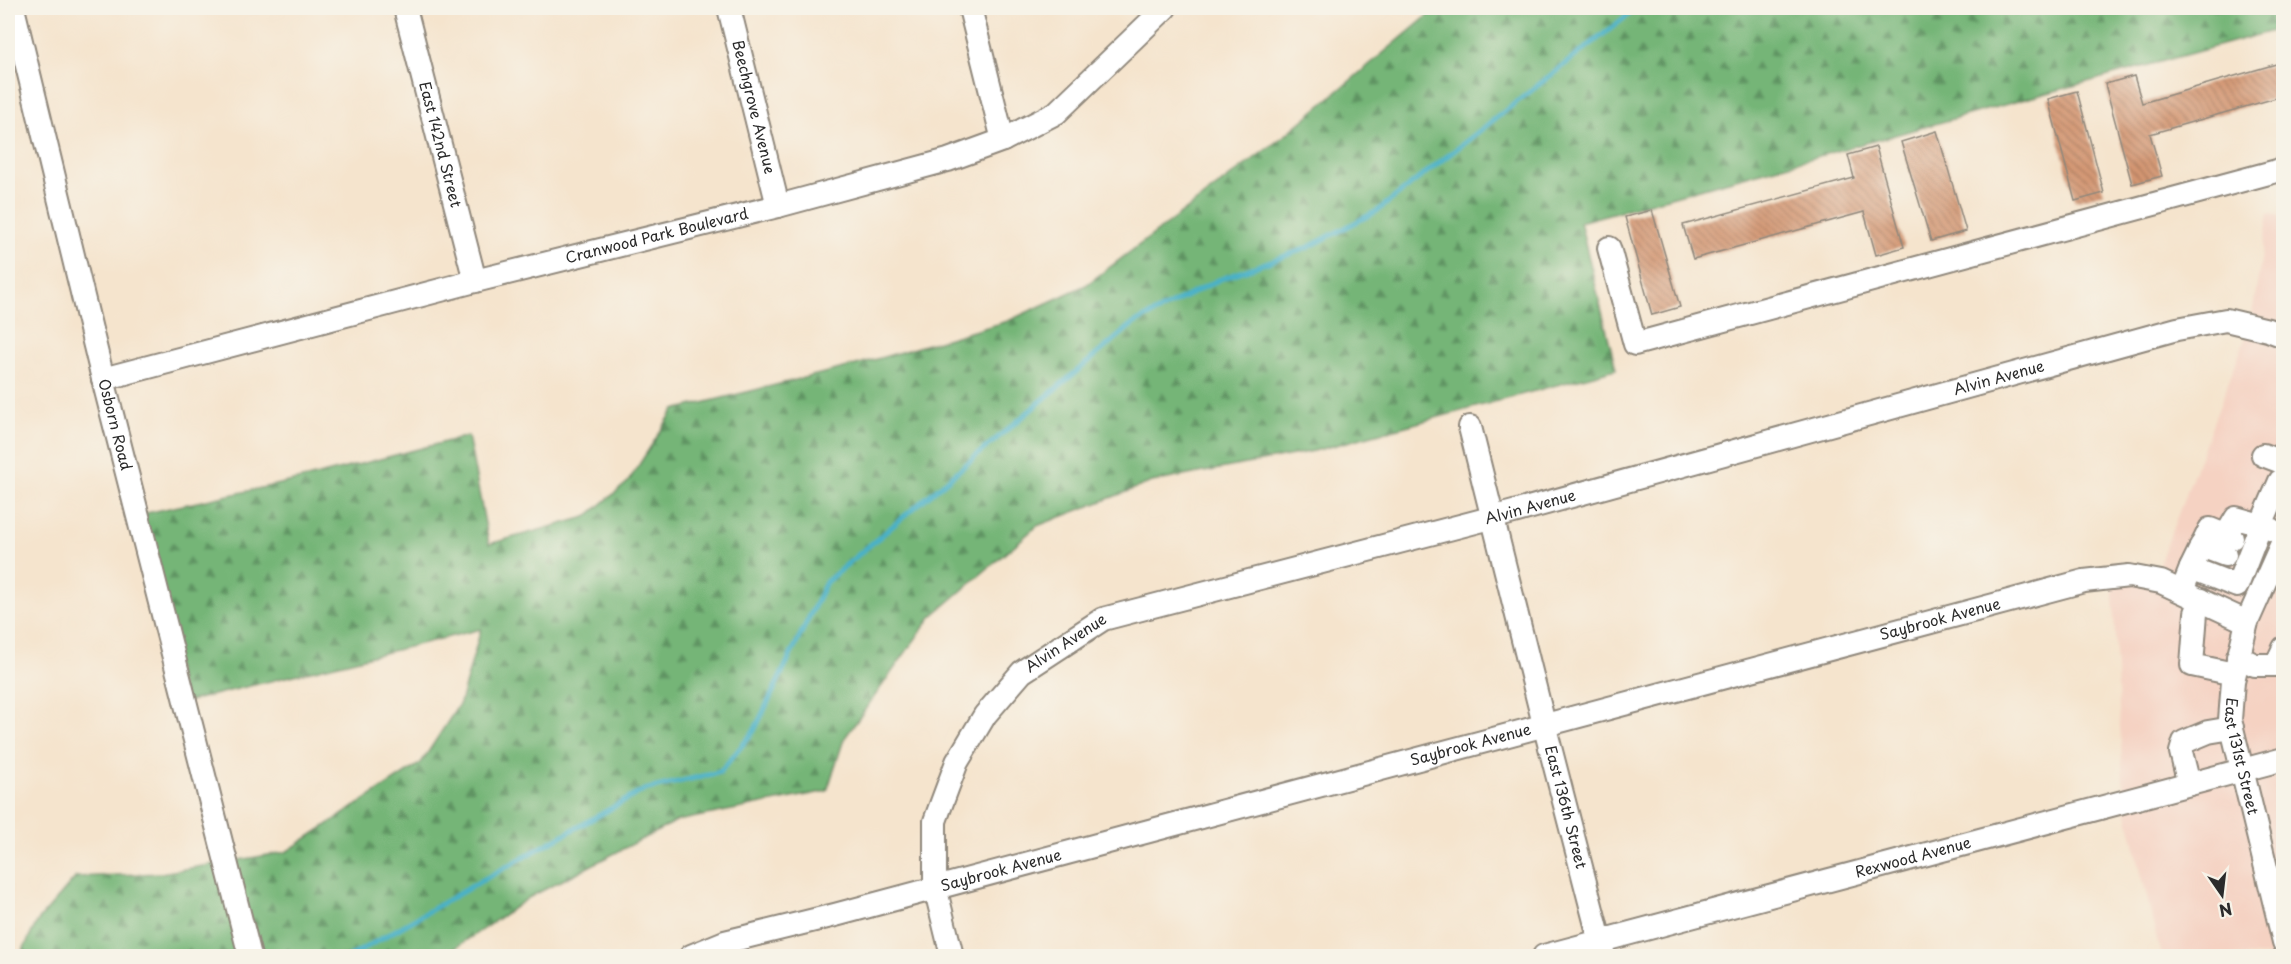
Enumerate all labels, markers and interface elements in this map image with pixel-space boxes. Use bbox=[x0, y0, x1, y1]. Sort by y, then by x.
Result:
street label: Beechgrove Avenue bbox=[727, 37, 783, 176]
street label: East 142nd Street bbox=[414, 79, 469, 210]
street label: Cranwood Park Boulevard bbox=[563, 201, 750, 268]
street label: Alvin Avenue bbox=[1950, 353, 2047, 400]
street label: Osborn Road bbox=[93, 376, 139, 473]
street label: Alvin Avenue bbox=[1482, 482, 1578, 529]
street label: Saybrook Avenue bbox=[1877, 591, 2003, 645]
street label: Alvin Avenue bbox=[1020, 607, 1110, 677]
street label: East 131st Street bbox=[2220, 697, 2266, 817]
street label: Saybrook Avenue bbox=[1407, 716, 1533, 771]
street label: East 136th Street bbox=[1540, 743, 1594, 871]
street label: Rexwood Avenue bbox=[1852, 830, 1973, 883]
street label: Saybrook Avenue bbox=[938, 842, 1064, 896]
north arrow bbox=[2192, 865, 2252, 925]
text: N bbox=[2217, 897, 2235, 924]

